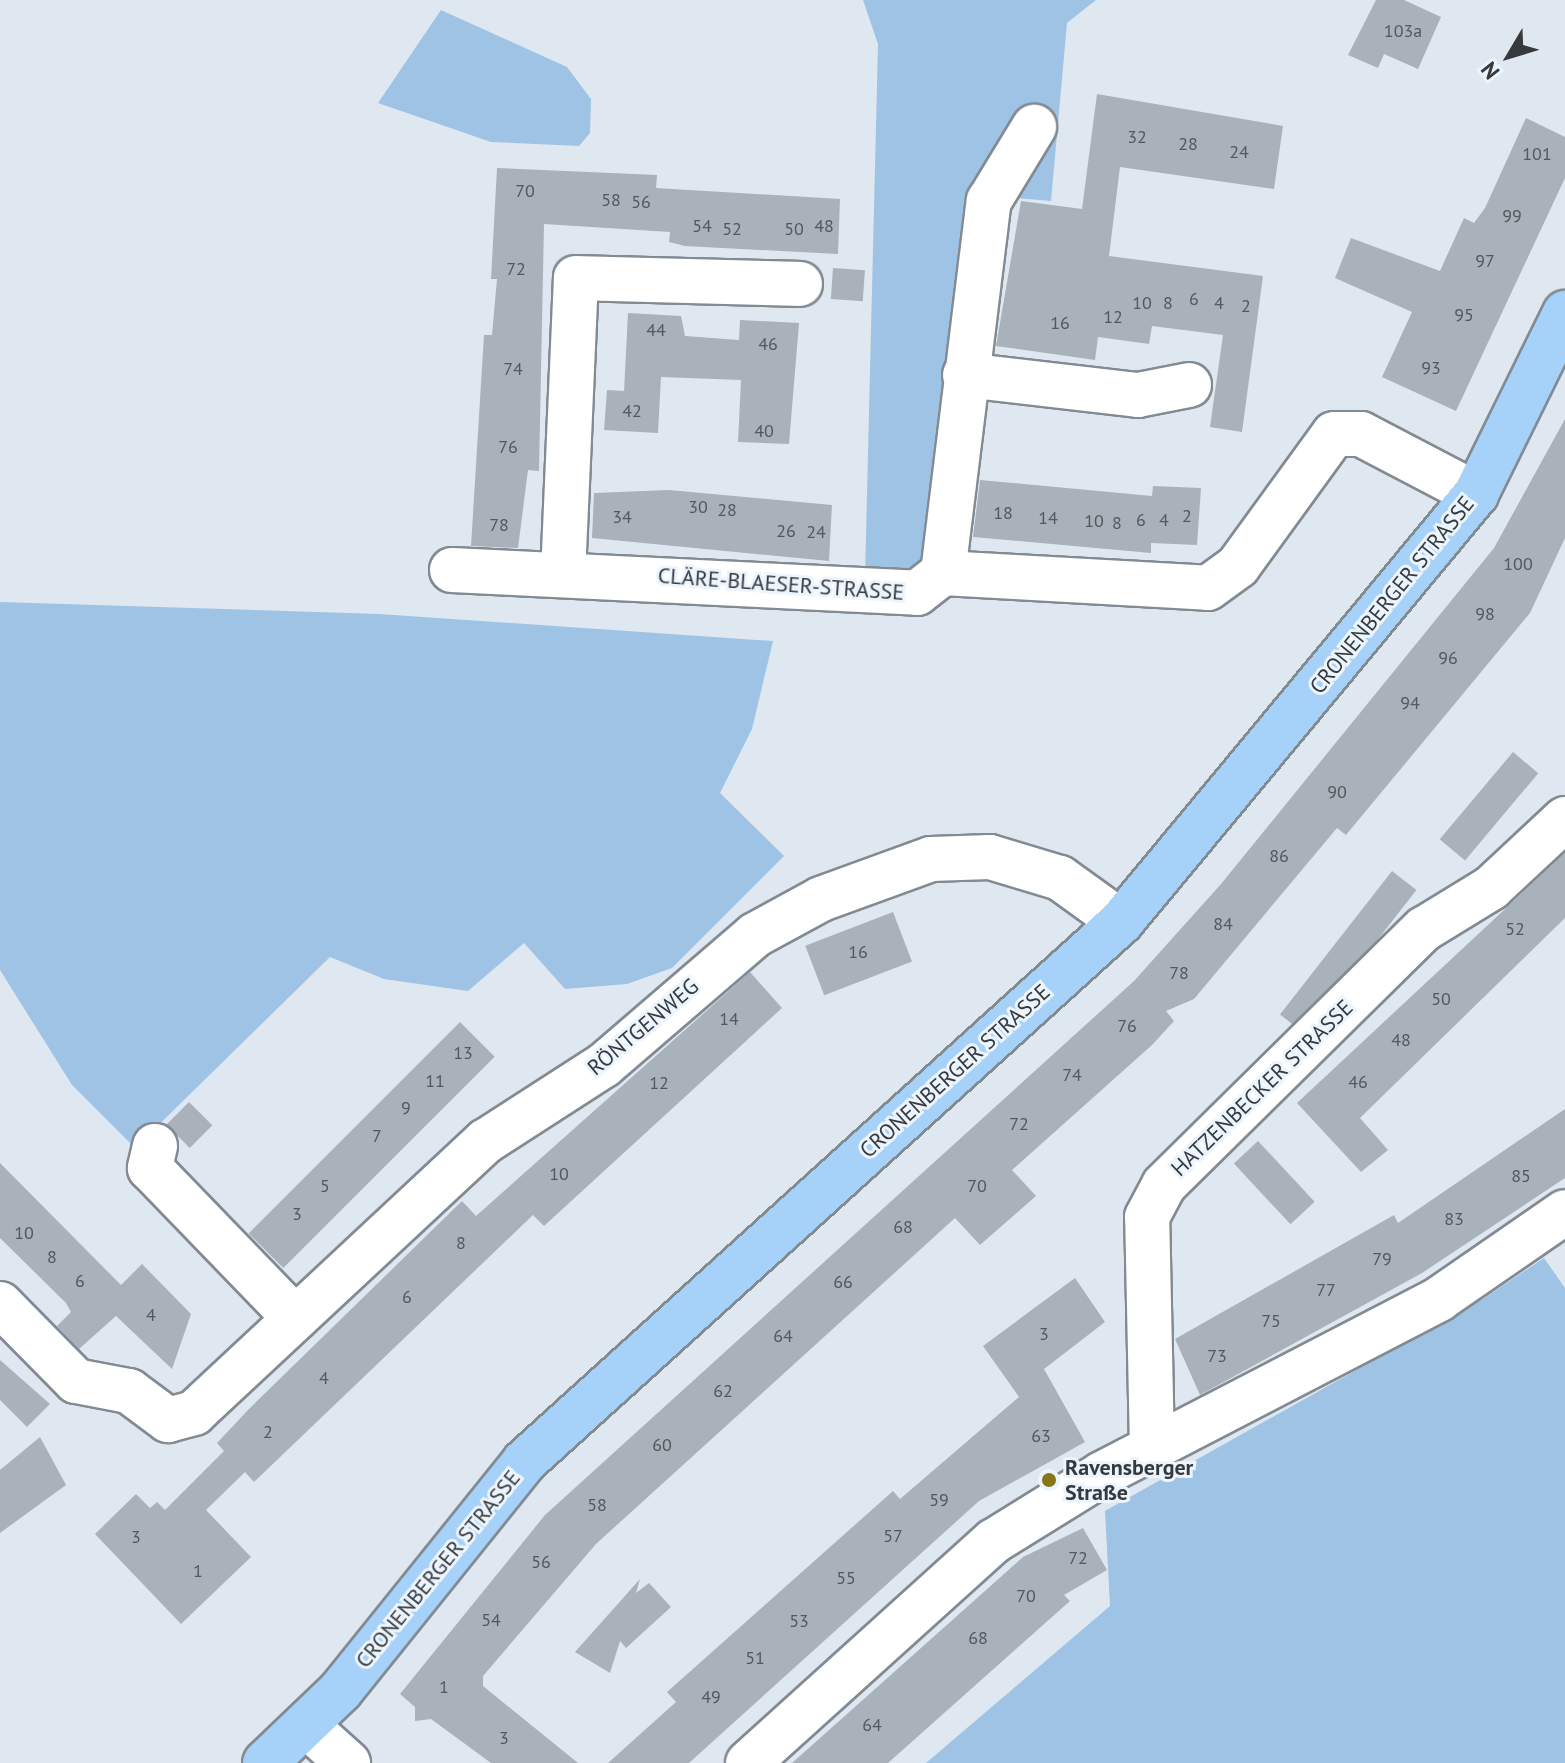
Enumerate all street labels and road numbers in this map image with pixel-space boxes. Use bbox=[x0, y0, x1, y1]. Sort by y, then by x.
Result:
street label: CRONENBERGER STRASSE bbox=[1304, 491, 1480, 699]
street label: CLÄRE-BLAESER-STRASSE bbox=[657, 562, 905, 606]
street label: RÖNTGENWEG bbox=[582, 973, 704, 1081]
street label: CRONENBERGER STRASSE bbox=[855, 979, 1055, 1163]
street label: HATZENBECKER STRASSE bbox=[1166, 994, 1358, 1182]
street label: CRONENBERGER STRASSE bbox=[350, 1465, 526, 1673]

